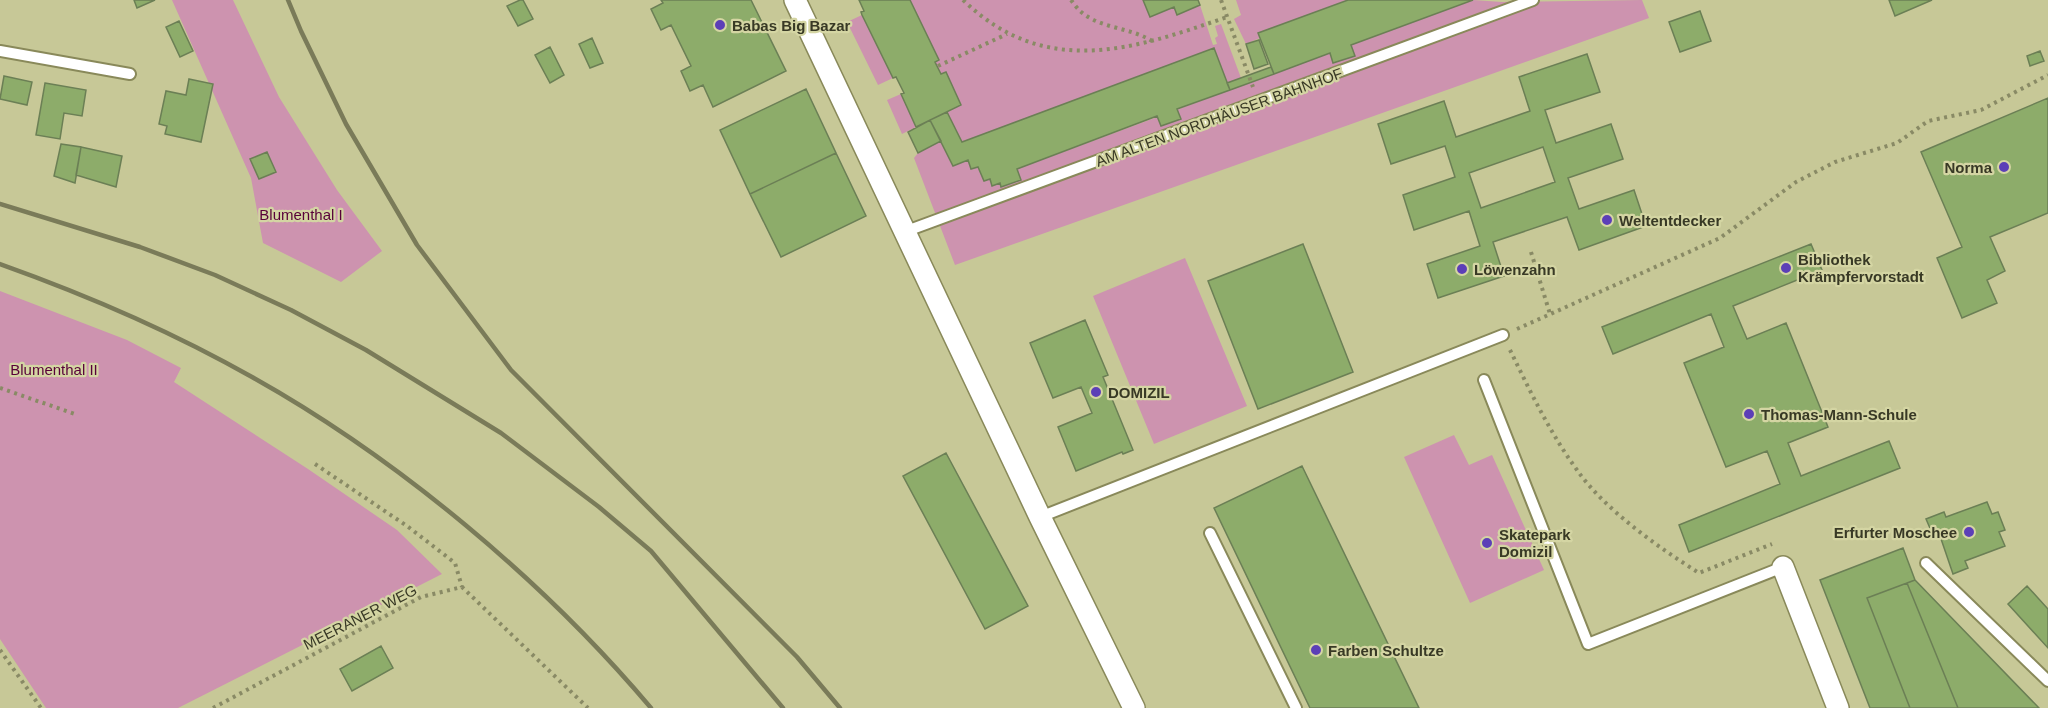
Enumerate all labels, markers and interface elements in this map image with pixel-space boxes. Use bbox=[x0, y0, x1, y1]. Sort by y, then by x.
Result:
place label: Babas Big Bazar bbox=[732, 17, 851, 34]
marker: Babas Big Bazar bbox=[713, 18, 727, 32]
street label: AM ALTEN NORDHÄUSER BAHNHOF bbox=[1093, 64, 1345, 170]
place label: Norma bbox=[1944, 159, 1993, 176]
marker: Norma bbox=[1997, 160, 2011, 174]
park label: Blumenthal I bbox=[259, 206, 343, 223]
place label: Weltentdecker bbox=[1619, 212, 1721, 229]
marker: Weltentdecker bbox=[1600, 213, 1614, 227]
place label: Bibliothek Krämpfervorstadt bbox=[1798, 251, 1924, 285]
place label: Löwenzahn bbox=[1474, 261, 1556, 278]
marker: Bibliothek Krämpfervorstadt bbox=[1779, 261, 1793, 275]
marker: Löwenzahn bbox=[1455, 262, 1469, 276]
park label: Blumenthal II bbox=[10, 361, 98, 378]
place label: DOMIZIL bbox=[1108, 384, 1170, 401]
marker: DOMIZIL bbox=[1089, 385, 1103, 399]
place label: Thomas-Mann-Schule bbox=[1761, 406, 1917, 423]
marker: Thomas-Mann-Schule bbox=[1742, 407, 1756, 421]
place label: Erfurter Moschee bbox=[1834, 524, 1957, 541]
marker: Erfurter Moschee bbox=[1962, 525, 1976, 539]
place label: Skatepark Domizil bbox=[1499, 526, 1571, 560]
marker: Skatepark Domizil bbox=[1480, 536, 1494, 550]
street label: MEERANER WEG bbox=[300, 581, 420, 653]
place label: Farben Schultze bbox=[1328, 642, 1444, 659]
marker: Farben Schultze bbox=[1309, 643, 1323, 657]

